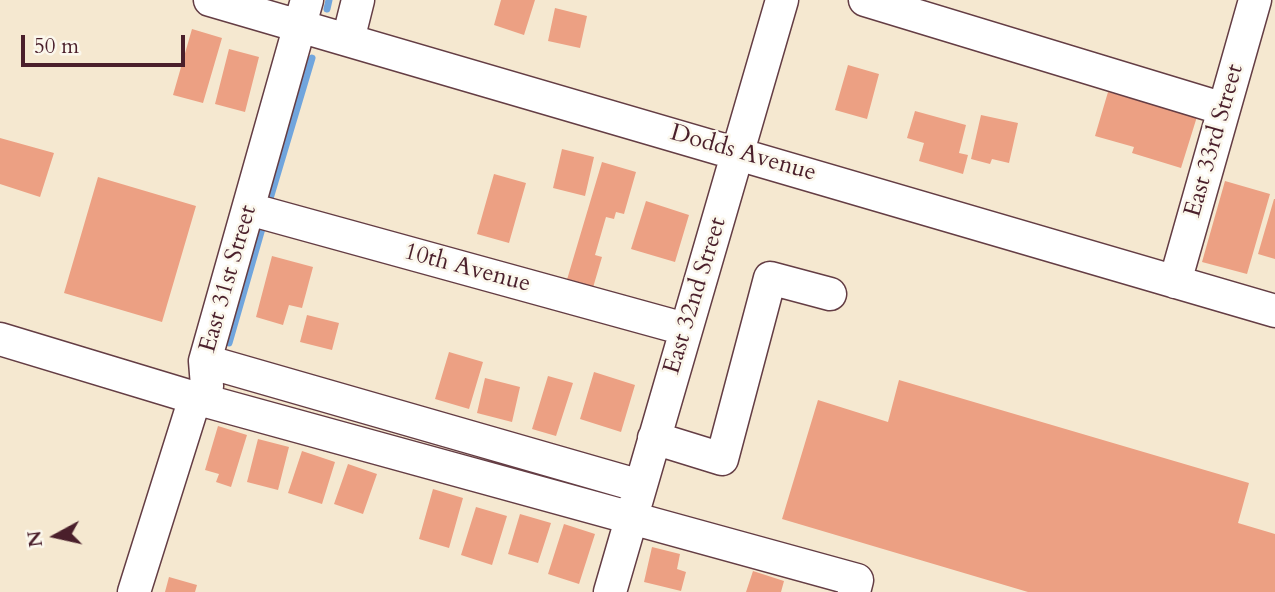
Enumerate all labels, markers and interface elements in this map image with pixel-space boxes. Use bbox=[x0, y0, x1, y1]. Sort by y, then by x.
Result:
scale bar bbox=[24, 21, 189, 65]
text: 50 m bbox=[34, 32, 79, 61]
street label: East 33rd Street bbox=[1179, 61, 1251, 221]
street label: Dodds Avenue bbox=[667, 119, 819, 189]
street label: East 31st Street bbox=[194, 202, 264, 356]
street label: East 32nd Street bbox=[658, 214, 734, 378]
street label: 10th Avenue bbox=[401, 238, 533, 300]
north arrow bbox=[21, 501, 91, 571]
text: N bbox=[21, 529, 49, 549]

